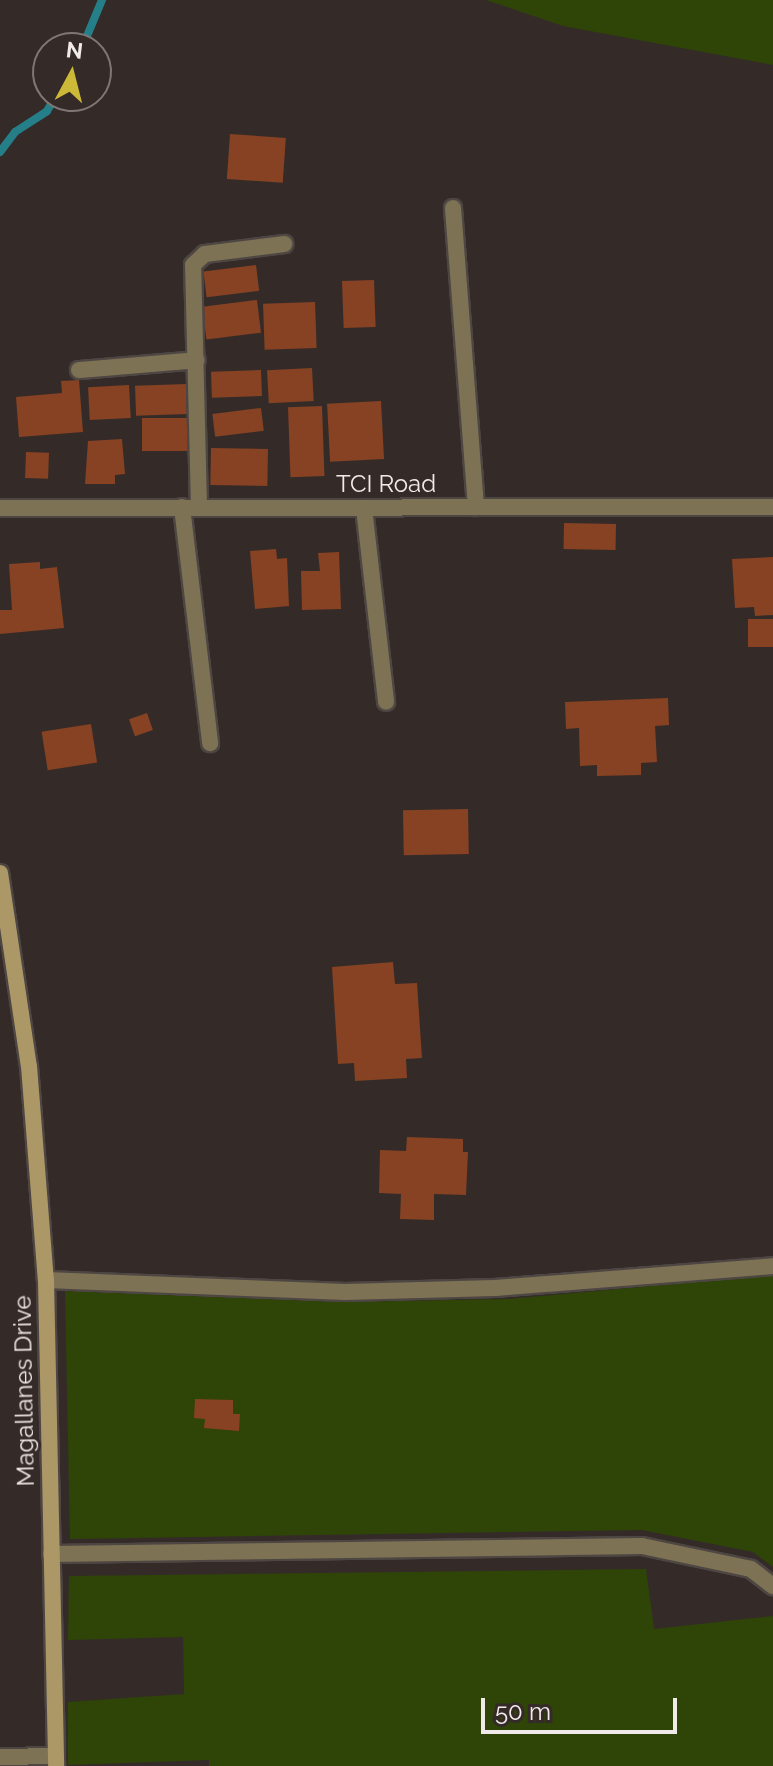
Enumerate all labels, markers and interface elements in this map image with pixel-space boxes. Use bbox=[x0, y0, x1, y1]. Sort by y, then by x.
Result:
north arrow bbox=[32, 32, 112, 112]
text: N bbox=[65, 36, 85, 64]
street label: TCI Road bbox=[336, 470, 436, 498]
street label: Magallanes Drive bbox=[8, 1295, 40, 1487]
scale bar bbox=[485, 1682, 681, 1732]
text: 50 m bbox=[495, 1697, 551, 1726]

